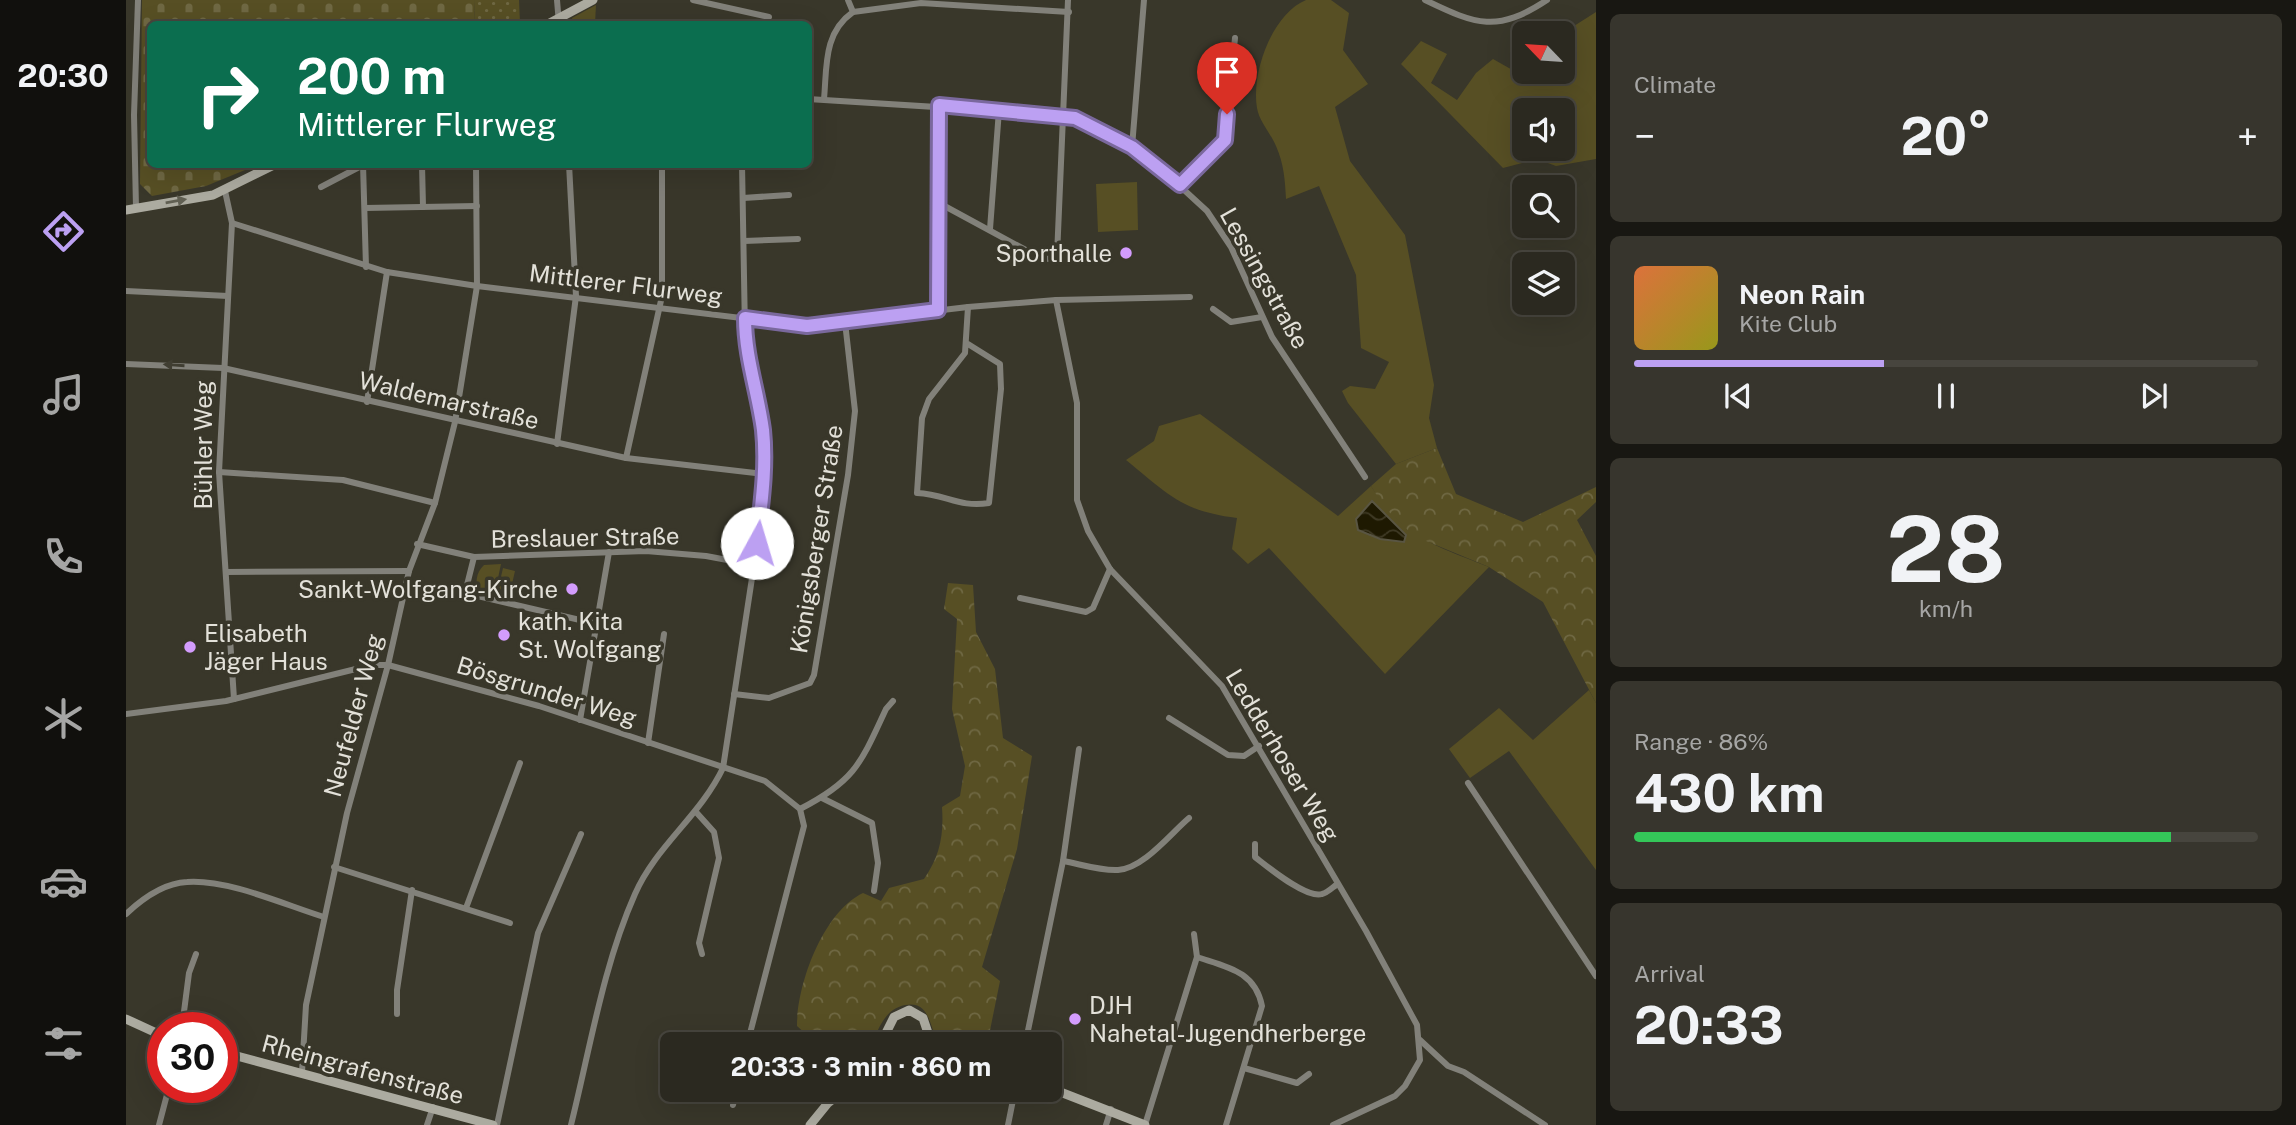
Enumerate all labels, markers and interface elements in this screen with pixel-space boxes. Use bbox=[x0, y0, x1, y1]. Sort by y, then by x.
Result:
north arrow bbox=[1512, 21, 1575, 84]
map controls bbox=[1512, 21, 1575, 315]
pin bbox=[1197, 42, 1257, 114]
text: 200 m bbox=[297, 47, 446, 105]
icon: right bbox=[182, 49, 273, 140]
icon: arrive bbox=[1208, 53, 1246, 91]
text: 20:30 bbox=[17, 57, 109, 94]
text: Climate bbox=[1634, 71, 1716, 98]
button: sound bbox=[1512, 98, 1575, 161]
text: Mittlerer Flurweg bbox=[297, 106, 557, 143]
text: 20° bbox=[1900, 106, 1992, 167]
text: − bbox=[1634, 114, 1655, 159]
text: + bbox=[2237, 114, 2258, 159]
button: search bbox=[1512, 175, 1575, 238]
one-way arrow bbox=[165, 195, 187, 206]
street label: Lessingstraße bbox=[1215, 203, 1315, 353]
icon: directions bbox=[39, 207, 88, 256]
place label: Sporthalle bbox=[995, 239, 1112, 267]
marker: Sporthalle bbox=[1118, 245, 1134, 261]
button: layers bbox=[1512, 252, 1575, 315]
street label: Mittlerer Flurweg bbox=[528, 258, 724, 310]
text: Neon Rain bbox=[1739, 279, 1865, 310]
text: Kite Club bbox=[1739, 310, 1837, 337]
one-way arrow bbox=[163, 359, 185, 370]
street label: Waldemarstraße bbox=[356, 366, 542, 434]
icon: music bbox=[39, 370, 88, 419]
icon: previous bbox=[1719, 377, 1757, 415]
icon: pause bbox=[1927, 377, 1965, 415]
icon: next bbox=[2135, 377, 2173, 415]
street label: Bühler Weg bbox=[189, 380, 217, 510]
street label: Königsberger Straße bbox=[784, 423, 848, 655]
text: 28 bbox=[1887, 496, 2005, 602]
position arrow bbox=[720, 506, 794, 580]
street label: Breslauer Straße bbox=[490, 521, 680, 553]
icon: phone bbox=[39, 532, 88, 581]
place label: Sankt-Wolfgang-Kirche bbox=[298, 575, 558, 603]
marker: Sankt-Wolfgang-Kirche bbox=[564, 581, 580, 597]
text: km/h bbox=[1919, 595, 1973, 622]
place label: kath. Kita St. Wolfgang bbox=[518, 607, 661, 663]
place label: Elisabeth Jäger Haus bbox=[204, 619, 328, 675]
marker: kath. Kita St. Wolfgang bbox=[496, 627, 512, 643]
street label: Neufelder Weg bbox=[318, 630, 388, 800]
marker: Elisabeth Jäger Haus bbox=[182, 639, 198, 655]
street label: Bösgrunder Weg bbox=[454, 650, 640, 732]
street label: Ledderhoser Weg bbox=[1220, 664, 1346, 846]
icon: climate bbox=[39, 694, 88, 743]
text: Range · 86% bbox=[1634, 728, 1768, 755]
text: 430 km bbox=[1634, 763, 1824, 824]
icon: car bbox=[39, 857, 88, 906]
text: Arrival bbox=[1634, 960, 1705, 987]
place label: DJH Nahetal-Jugendherberge bbox=[1089, 991, 1366, 1047]
text: 20:33 bbox=[1634, 995, 1784, 1056]
marker: DJH Nahetal-Jugendherberge bbox=[1067, 1011, 1083, 1027]
speed limit sign: 30 bbox=[147, 1012, 238, 1103]
icon: filters bbox=[39, 1019, 88, 1068]
street label: Rheingrafenstraße bbox=[259, 1029, 467, 1109]
text: 20:33 · 3 min · 860 m bbox=[731, 1051, 991, 1082]

